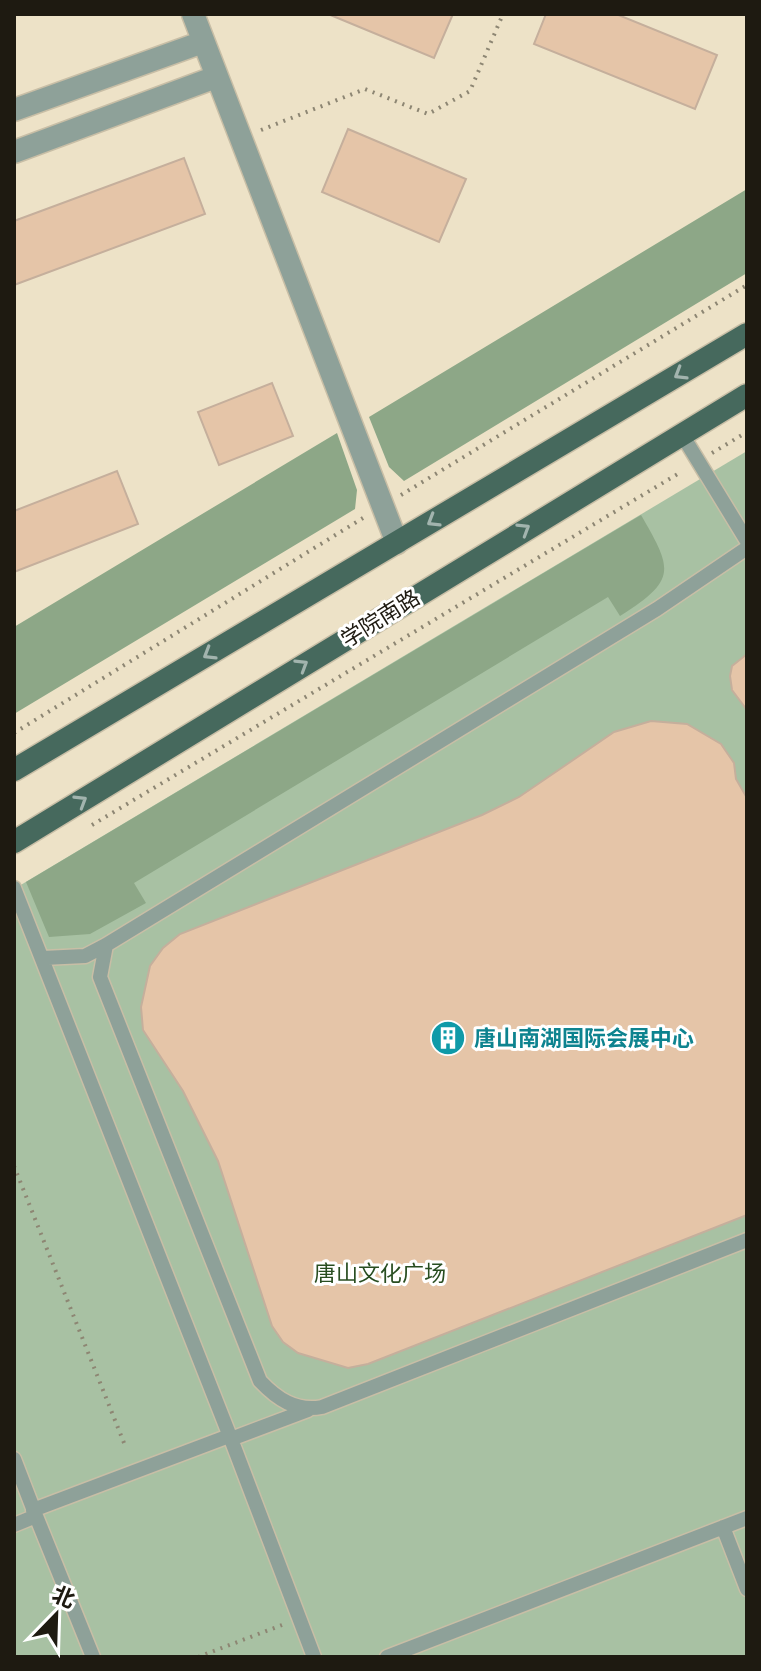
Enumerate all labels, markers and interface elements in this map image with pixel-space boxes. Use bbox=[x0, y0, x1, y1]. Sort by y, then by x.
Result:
one-way arrow bbox=[674, 364, 689, 380]
one-way arrow bbox=[427, 511, 442, 527]
one-way arrow bbox=[515, 524, 530, 539]
street label: 学院南路 bbox=[335, 583, 425, 653]
one-way arrow bbox=[203, 644, 218, 660]
one-way arrow bbox=[293, 660, 308, 675]
one-way arrow bbox=[72, 796, 86, 811]
building icon: 唐山南湖国际会展中心 bbox=[429, 1019, 467, 1057]
place label: 唐山南湖国际会展中心 bbox=[474, 1024, 694, 1052]
park label: 唐山文化广场 bbox=[314, 1259, 446, 1287]
north arrow bbox=[16, 1575, 96, 1655]
text: 北 bbox=[48, 1579, 79, 1614]

